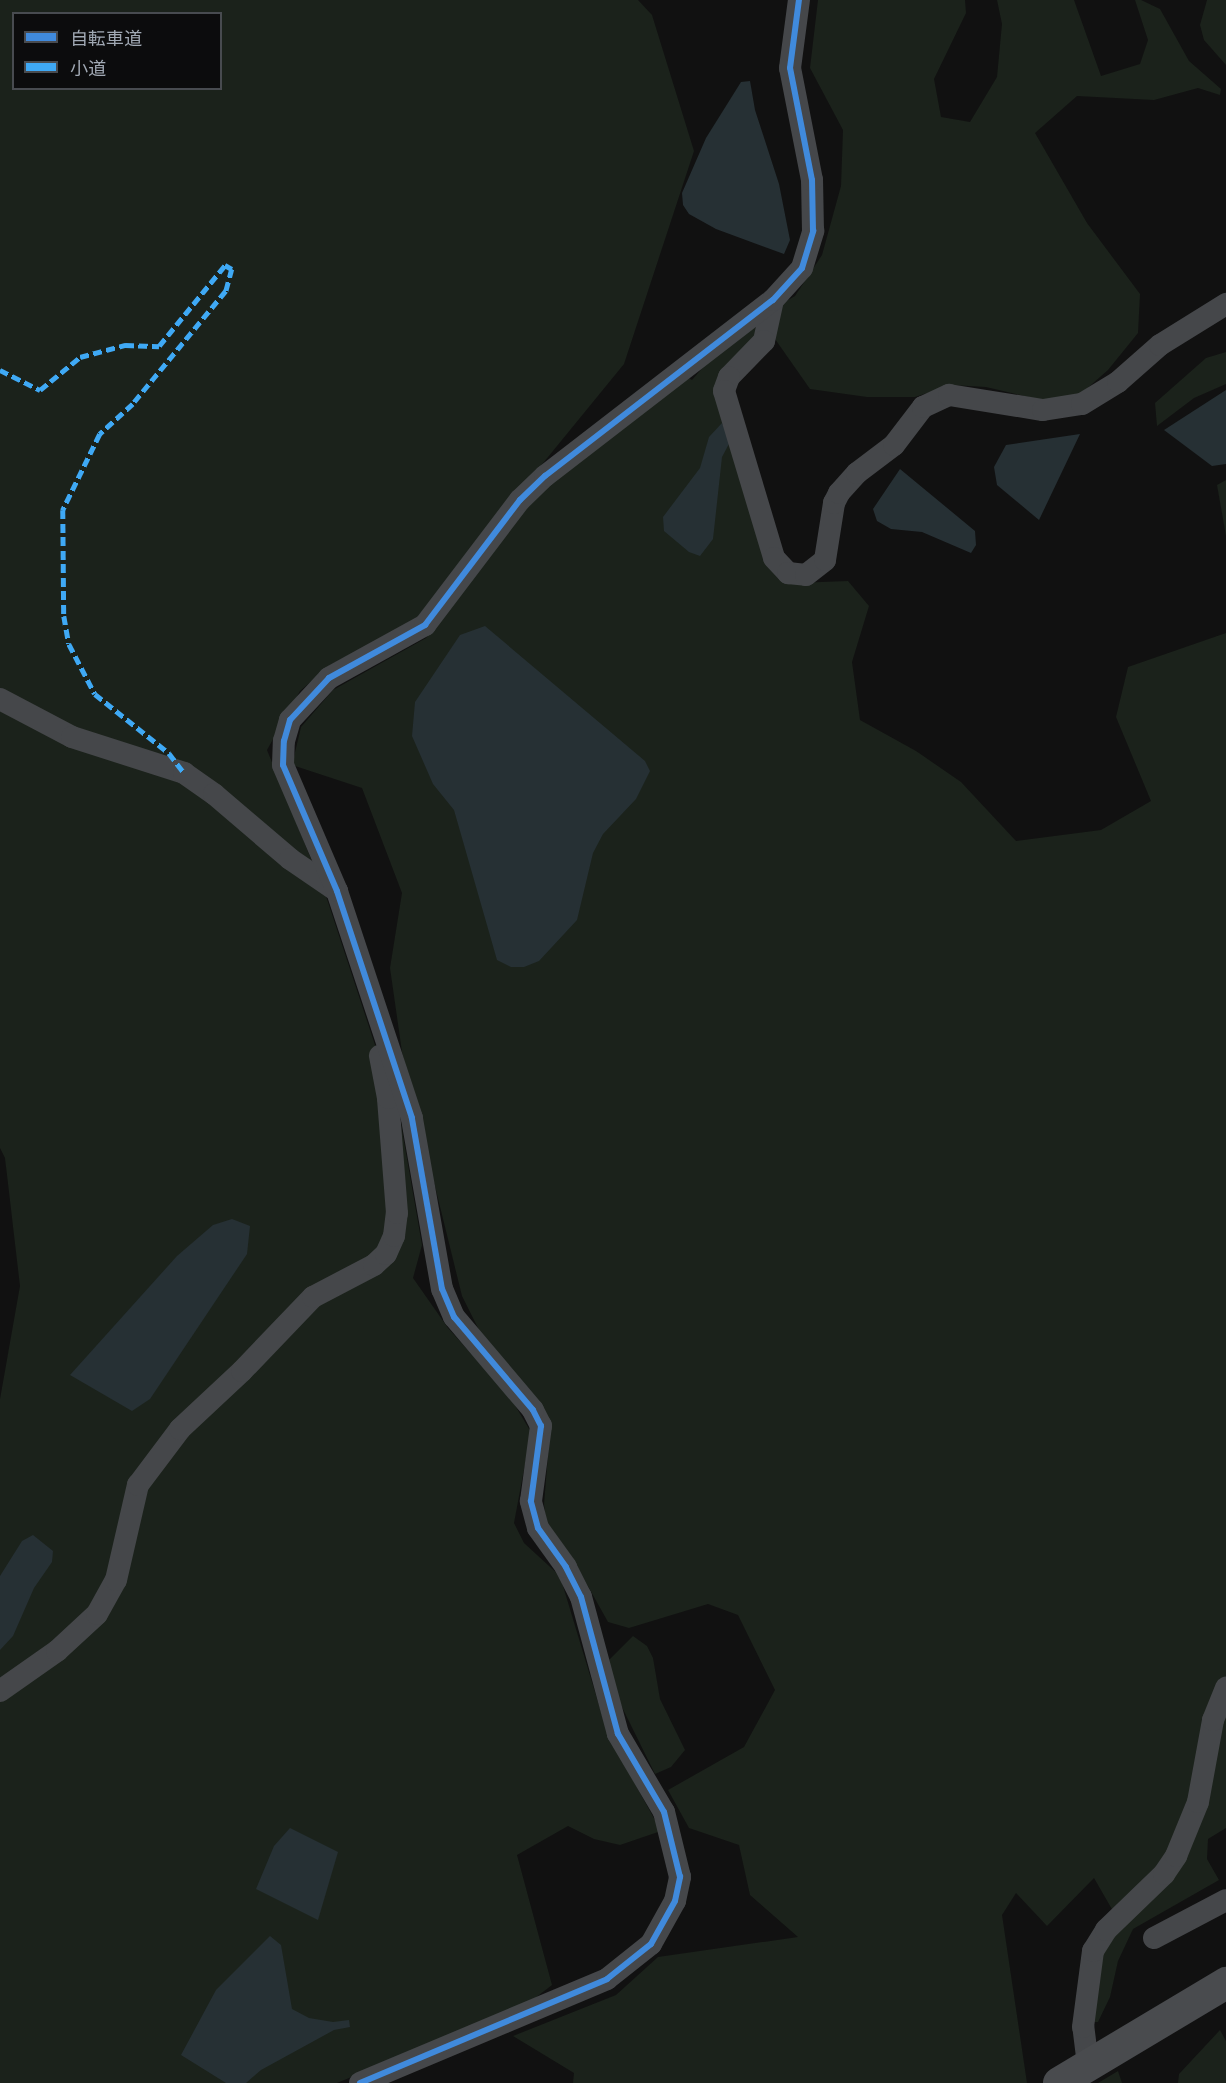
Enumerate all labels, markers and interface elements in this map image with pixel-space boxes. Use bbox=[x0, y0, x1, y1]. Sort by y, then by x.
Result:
legend bbox=[12, 12, 222, 90]
text: 自転車道 bbox=[70, 26, 142, 51]
text: 小道 bbox=[70, 56, 106, 81]

